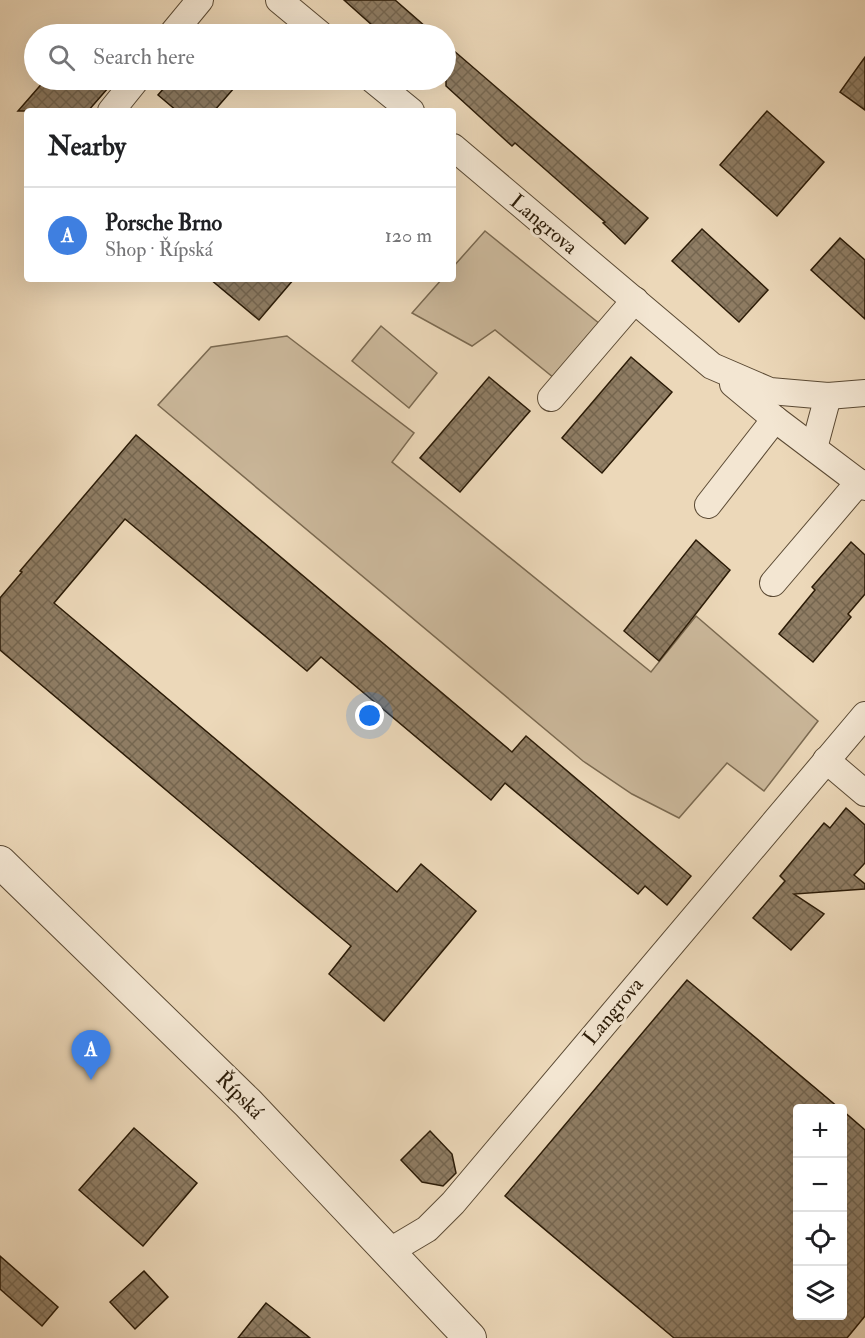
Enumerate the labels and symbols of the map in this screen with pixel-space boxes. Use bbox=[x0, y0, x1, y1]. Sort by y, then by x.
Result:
street label: Langrova bbox=[504, 188, 583, 261]
your location bbox=[355, 701, 384, 730]
street label: Langrova bbox=[577, 972, 650, 1051]
pin: A bbox=[72, 1030, 110, 1080]
street label: Řípská bbox=[210, 1066, 270, 1125]

